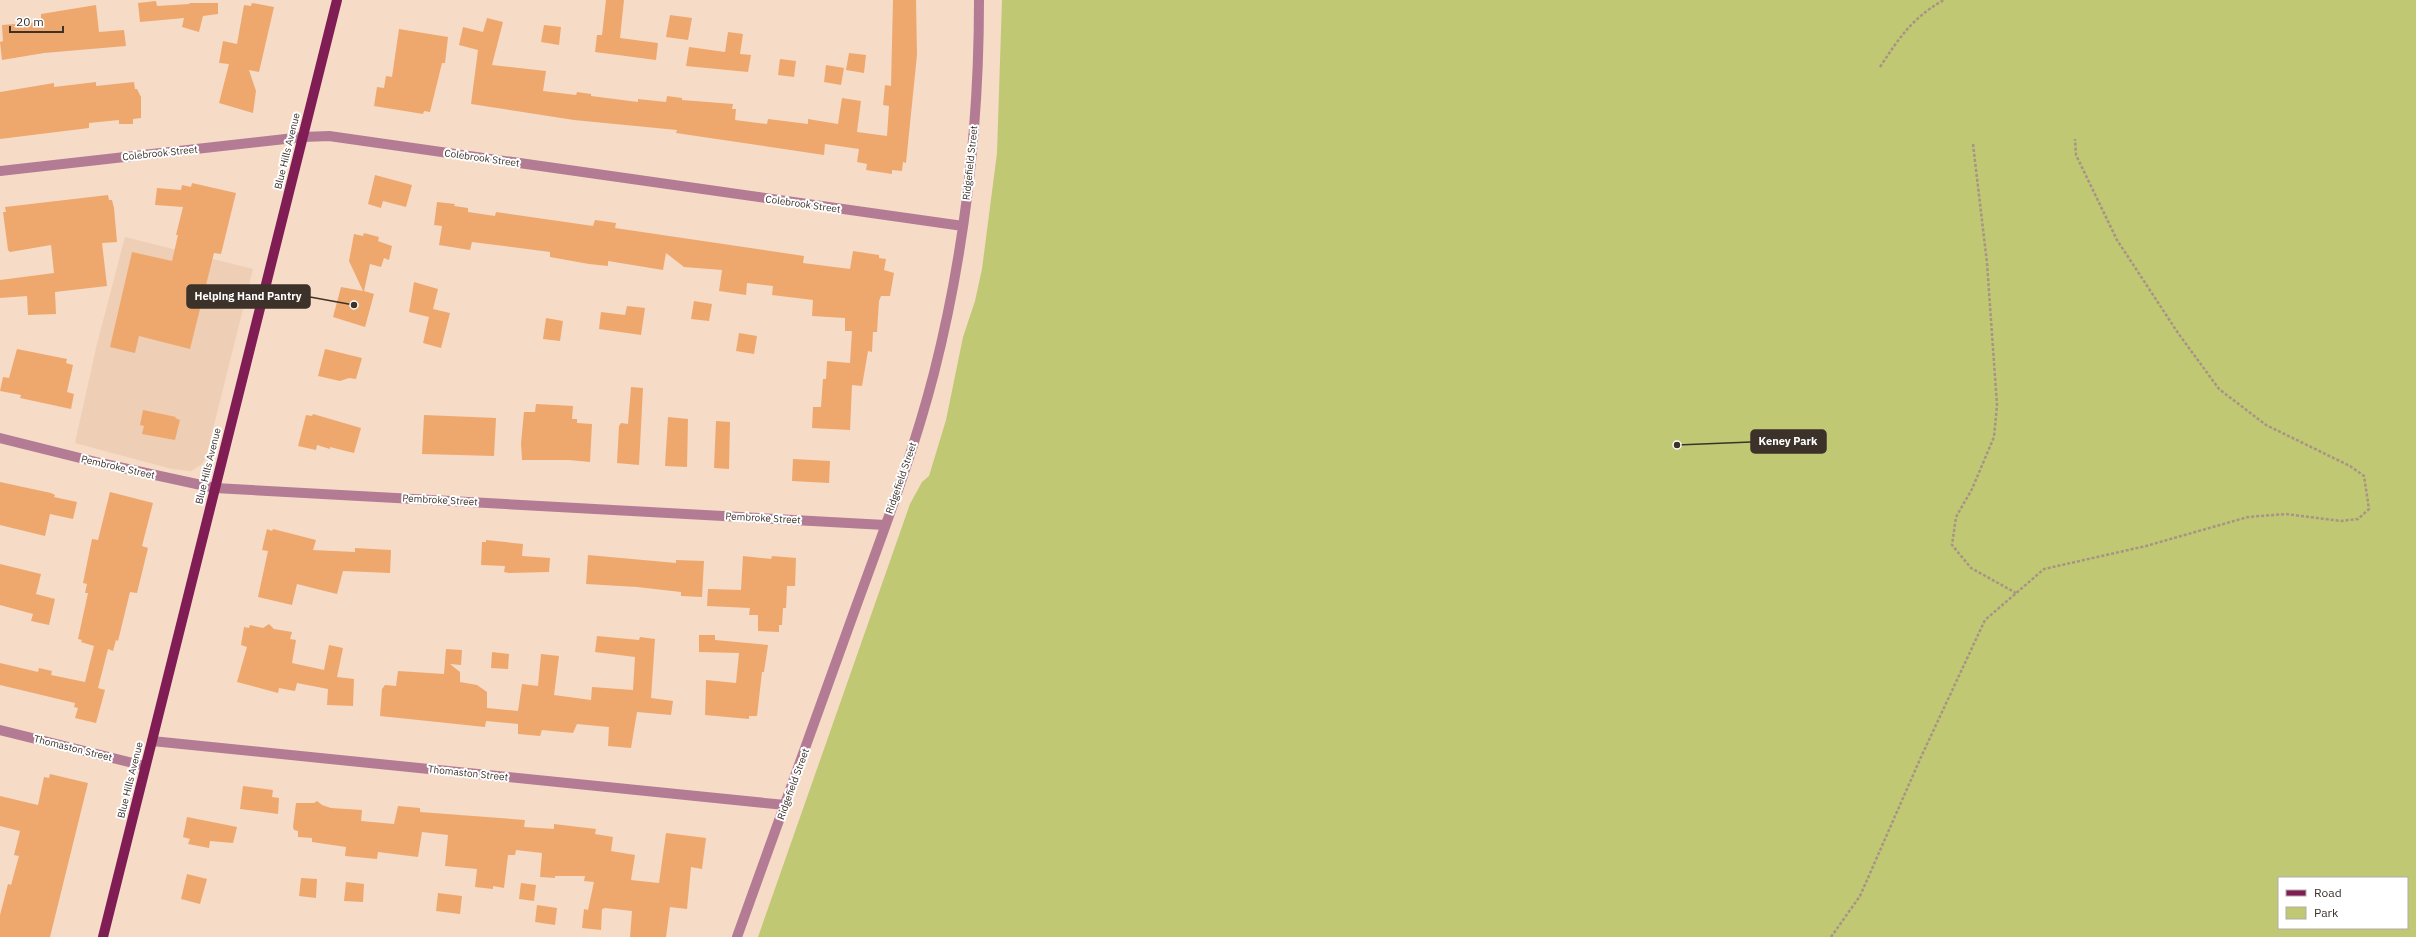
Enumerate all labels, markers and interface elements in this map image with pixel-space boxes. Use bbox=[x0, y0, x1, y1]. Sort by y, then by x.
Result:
scale bar bbox=[10, 8, 63, 34]
text: 20 m bbox=[16, 14, 44, 29]
street label: Blue Hills Avenue bbox=[271, 111, 303, 191]
street label: Ridgefield Street bbox=[960, 125, 980, 201]
street label: Colebrook Street bbox=[122, 143, 199, 163]
street label: Colebrook Street bbox=[444, 146, 521, 170]
street label: Colebrook Street bbox=[765, 192, 842, 216]
callout: Helping Hand Pantry bbox=[187, 285, 310, 308]
text: Helping Hand Pantry bbox=[194, 289, 302, 303]
street label: Blue Hills Avenue bbox=[192, 426, 224, 506]
callout: Keney Park bbox=[1751, 430, 1826, 453]
text: Keney Park bbox=[1759, 434, 1818, 448]
street label: Ridgefield Street bbox=[883, 440, 919, 516]
street label: Pembroke Street bbox=[80, 452, 157, 482]
street label: Pembroke Street bbox=[402, 492, 479, 508]
street label: Pembroke Street bbox=[725, 510, 802, 526]
street label: Thomaston Street bbox=[32, 732, 114, 764]
street label: Blue Hills Avenue bbox=[114, 740, 146, 820]
street label: Ridgefield Street bbox=[774, 746, 812, 821]
street label: Thomaston Street bbox=[427, 762, 509, 784]
legend bbox=[2278, 877, 2408, 929]
text: Road bbox=[2314, 885, 2342, 900]
text: Park bbox=[2314, 905, 2339, 920]

